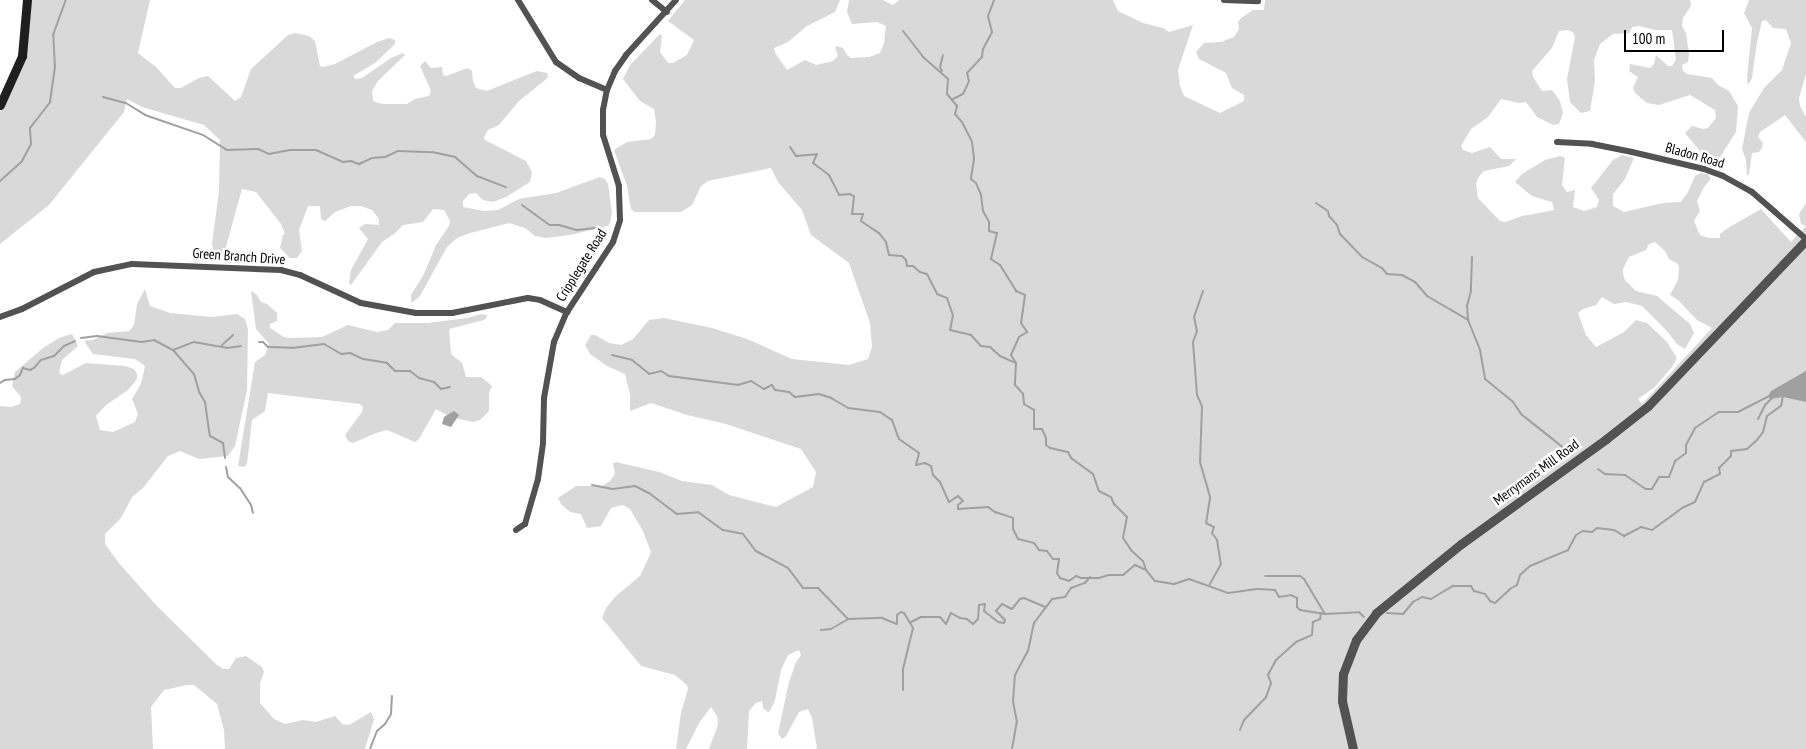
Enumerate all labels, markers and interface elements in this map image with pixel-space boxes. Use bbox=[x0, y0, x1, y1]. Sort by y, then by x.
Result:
scale bar bbox=[1626, 20, 1726, 52]
text: 100 m bbox=[1632, 29, 1665, 48]
street label: Bladon Road bbox=[1664, 139, 1726, 171]
street label: Cripplegate Road bbox=[552, 226, 610, 304]
street label: Green Branch Drive bbox=[192, 244, 286, 268]
street label: Merrymans Mill Road bbox=[1490, 435, 1582, 509]

